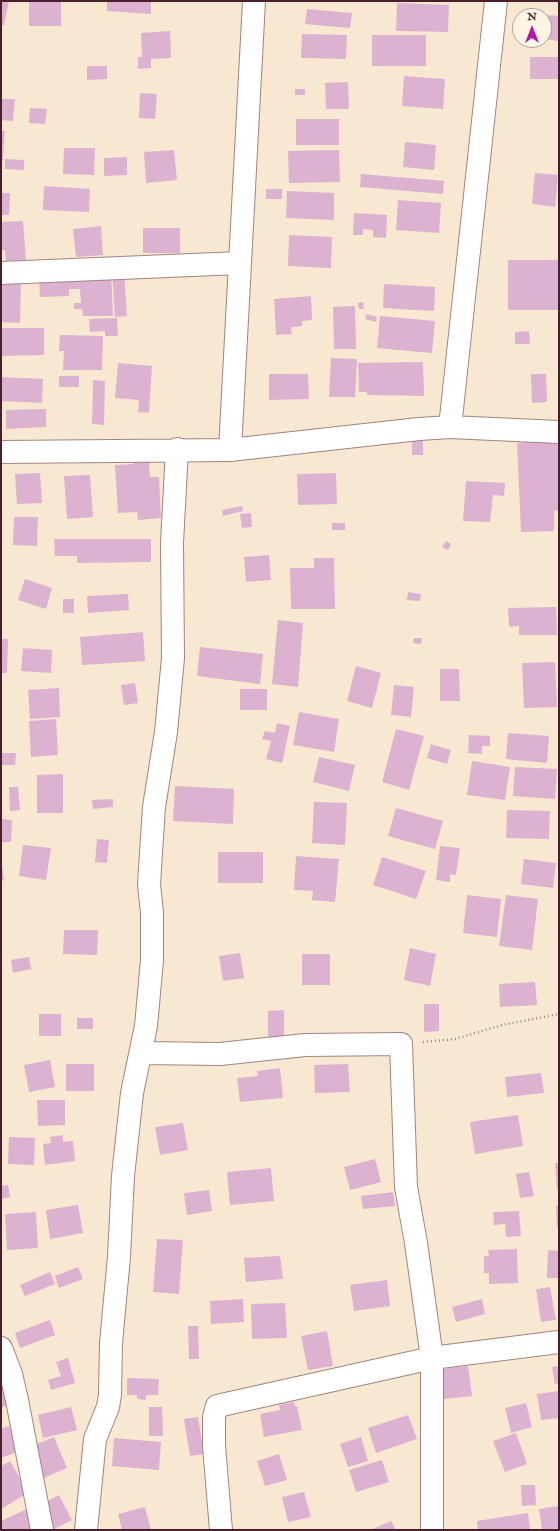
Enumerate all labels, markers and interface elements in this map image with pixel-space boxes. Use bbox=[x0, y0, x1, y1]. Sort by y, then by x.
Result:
north arrow bbox=[512, 8, 552, 48]
text: N bbox=[527, 10, 537, 24]

